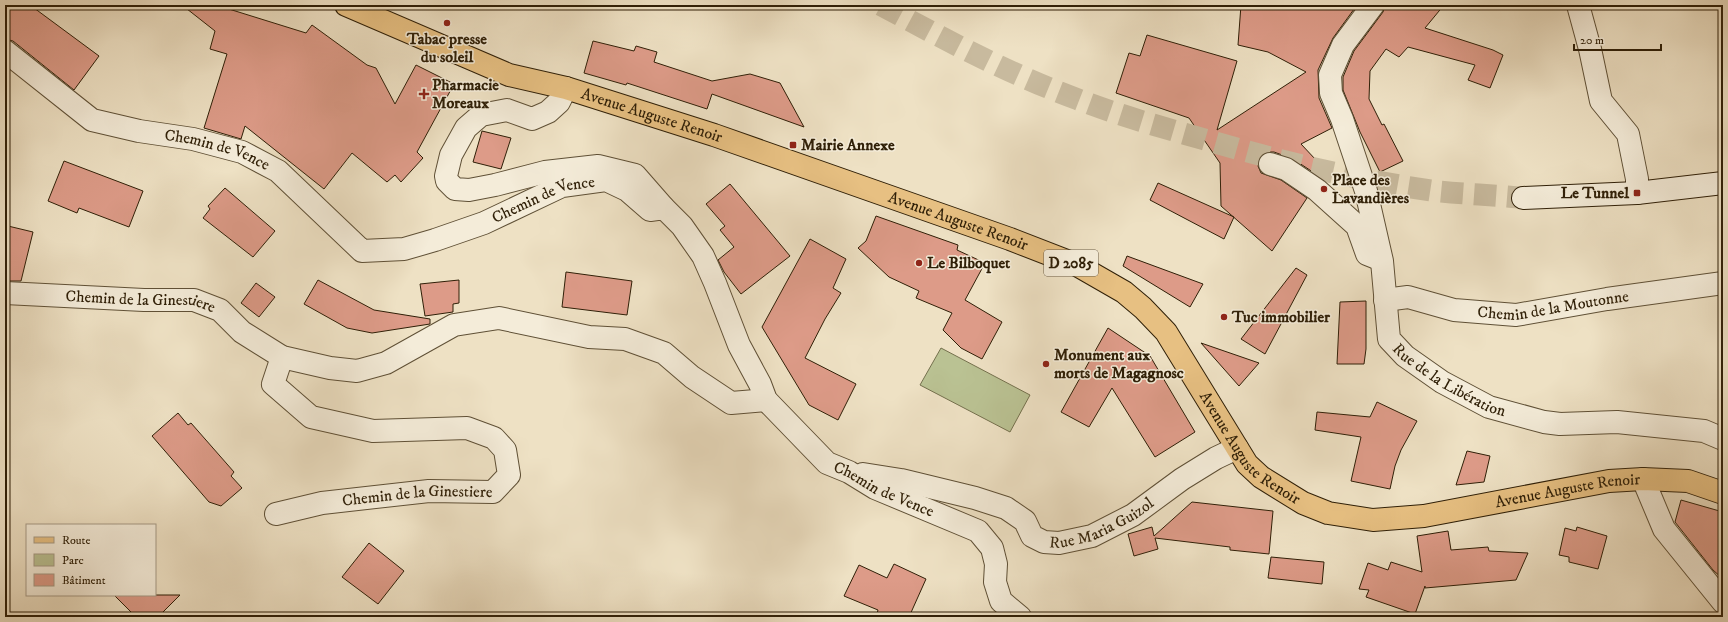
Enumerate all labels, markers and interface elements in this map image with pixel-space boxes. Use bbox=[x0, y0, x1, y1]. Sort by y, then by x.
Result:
marker: Tabac presse du soleil bbox=[442, 18, 452, 28]
scale bar bbox=[1574, 26, 1661, 52]
place label: Tabac presse du soleil bbox=[406, 29, 487, 67]
text: 20 m bbox=[1580, 33, 1604, 48]
place label: Pharmacie Moreaux bbox=[432, 75, 499, 113]
street label: Avenue Auguste Renoir bbox=[579, 84, 725, 147]
marker: Pharmacie Moreaux bbox=[419, 89, 429, 99]
street label: Chemin de Vence bbox=[163, 125, 274, 175]
place label: Mairie Annexe bbox=[801, 135, 895, 155]
marker: Mairie Annexe bbox=[788, 140, 798, 150]
place label: Place des Lavandières bbox=[1332, 170, 1410, 208]
street label: Chemin de Vence bbox=[489, 172, 596, 228]
place label: Le Tunnel bbox=[1561, 183, 1630, 203]
marker: Place des Lavandières bbox=[1319, 184, 1329, 194]
street label: Avenue Auguste Renoir bbox=[886, 187, 1031, 255]
marker: Le Tunnel bbox=[1632, 188, 1642, 198]
road number: D 2085 bbox=[1044, 250, 1098, 276]
place label: Le Bilboquet bbox=[927, 253, 1011, 274]
marker: Le Bilboquet bbox=[914, 258, 924, 268]
street label: Chemin de la Ginestiere bbox=[65, 286, 219, 317]
street label: Chemin de la Moutonne bbox=[1477, 286, 1630, 325]
place label: Tuc immobilier bbox=[1231, 307, 1331, 327]
marker: Tuc immobilier bbox=[1219, 312, 1229, 322]
street label: Rue de la Libération bbox=[1388, 339, 1509, 421]
place label: Monument aux morts de Magagnosc bbox=[1054, 345, 1184, 383]
marker: Monument aux morts de Magagnosc bbox=[1041, 359, 1051, 369]
street label: Avenue Auguste Renoir bbox=[1195, 388, 1304, 509]
street label: Chemin de Vence bbox=[831, 457, 937, 522]
street label: Avenue Auguste Renoir bbox=[1493, 469, 1641, 512]
street label: Chemin de la Ginestiere bbox=[341, 481, 493, 511]
street label: Rue Maria Guizol bbox=[1049, 493, 1158, 553]
legend bbox=[26, 524, 156, 596]
text: Route bbox=[62, 533, 90, 548]
text: Parc bbox=[62, 553, 84, 568]
text: Bâtiment bbox=[62, 573, 106, 588]

